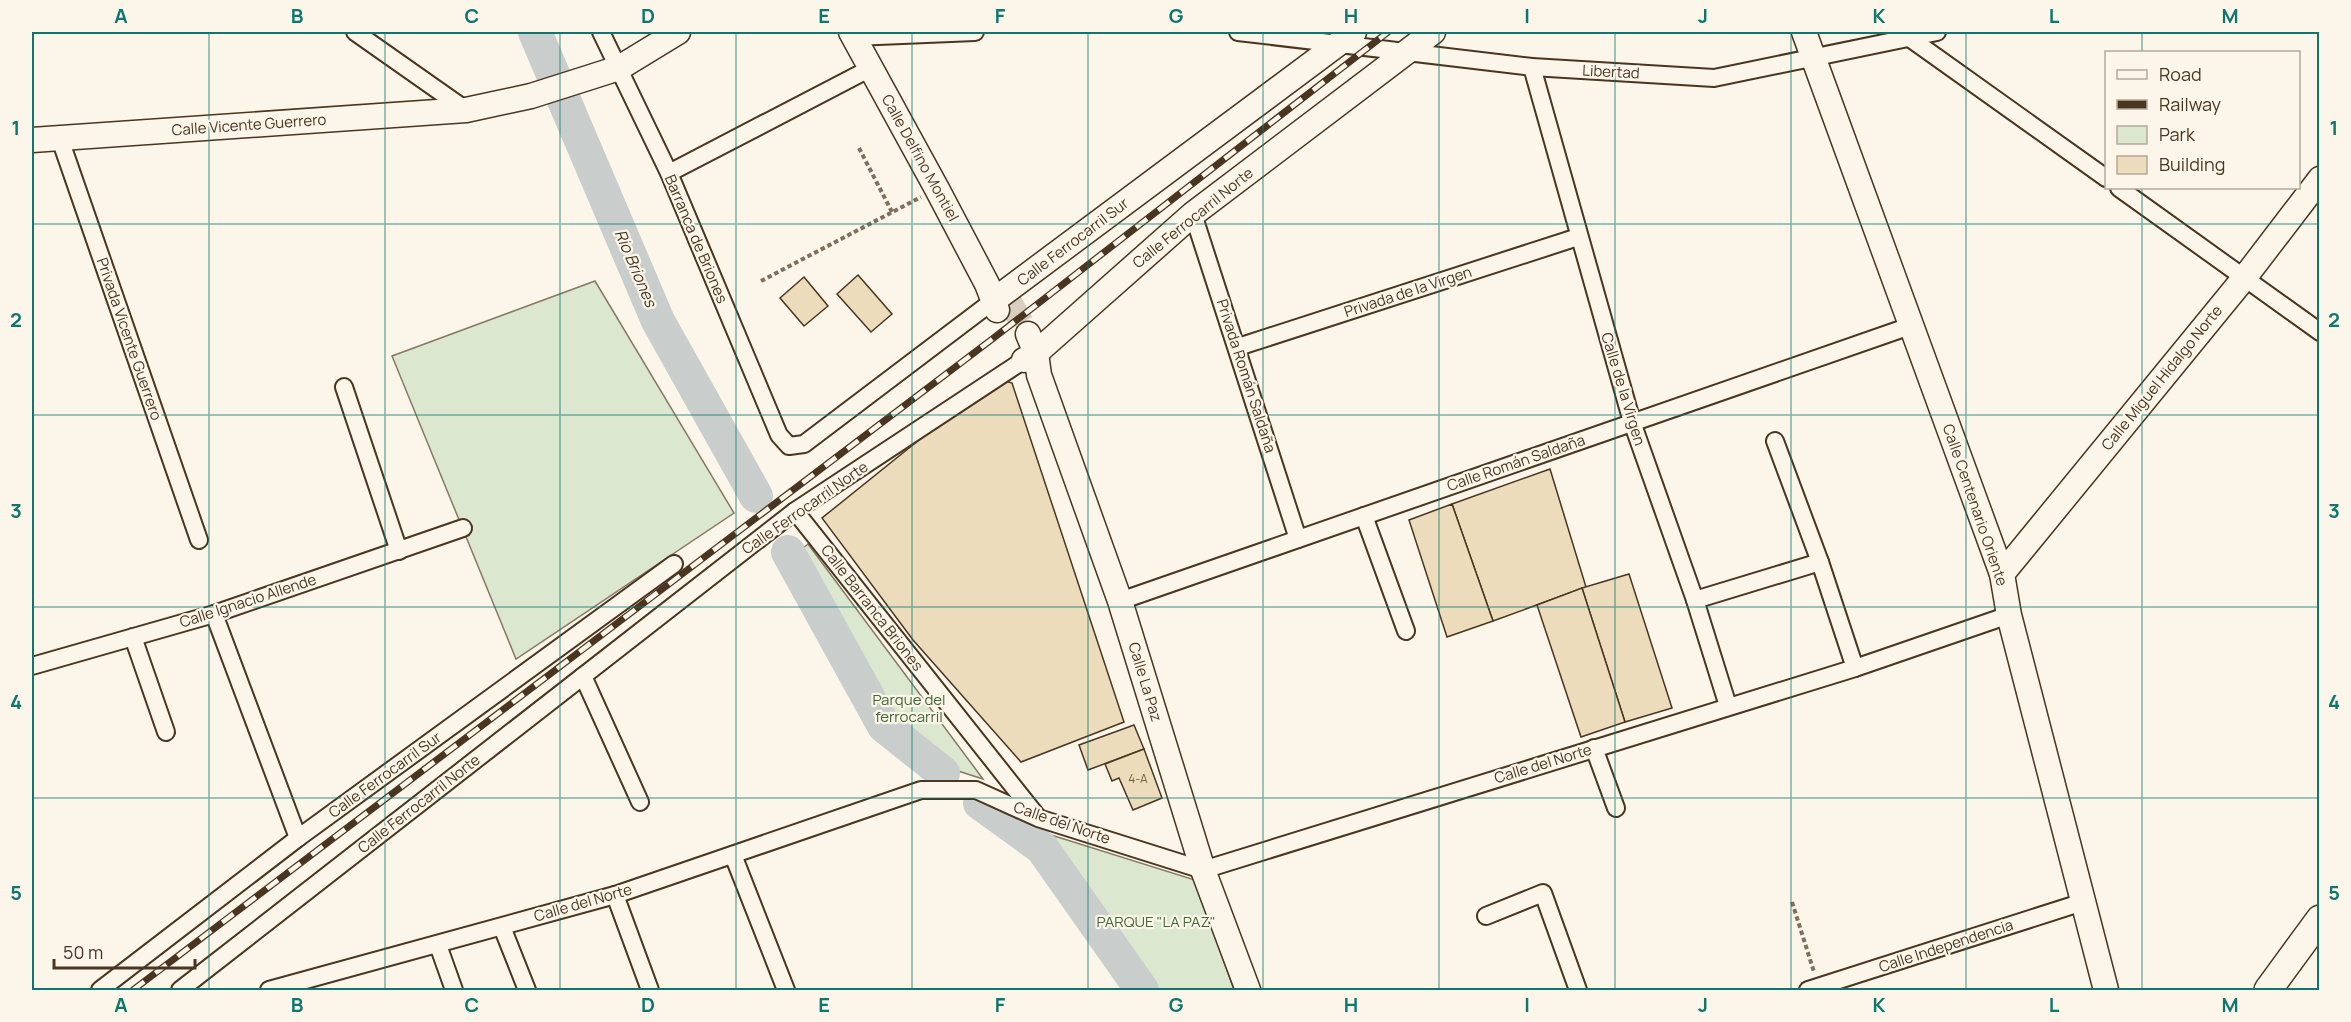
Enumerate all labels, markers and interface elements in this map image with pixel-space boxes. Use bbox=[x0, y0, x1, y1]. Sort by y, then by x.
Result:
text: A bbox=[114, 2, 128, 29]
text: B bbox=[291, 2, 304, 29]
text: C bbox=[465, 2, 479, 29]
text: D bbox=[641, 2, 655, 29]
text: E bbox=[818, 2, 830, 29]
text: F bbox=[995, 2, 1006, 29]
text: G bbox=[1169, 2, 1184, 29]
text: H bbox=[1344, 2, 1358, 29]
text: I bbox=[1524, 2, 1530, 29]
text: J bbox=[1698, 2, 1708, 29]
text: K bbox=[1873, 2, 1886, 29]
text: L bbox=[2049, 2, 2060, 29]
text: M bbox=[2221, 2, 2239, 29]
legend bbox=[2105, 51, 2300, 189]
street label: Libertad bbox=[1582, 60, 1640, 83]
text: Road bbox=[2159, 62, 2202, 86]
street label: Calle Delfino Montiel bbox=[877, 91, 964, 225]
text: Railway bbox=[2159, 92, 2221, 116]
street label: Calle Vicente Guerrero bbox=[171, 109, 327, 140]
text: 1 bbox=[12, 114, 20, 141]
text: 1 bbox=[2330, 114, 2338, 141]
text: Park bbox=[2159, 122, 2196, 146]
text: Building bbox=[2159, 152, 2225, 176]
street label: Calle Ferrocarril Norte bbox=[1128, 162, 1258, 273]
street label: Barranca de Briones bbox=[660, 171, 733, 307]
street label: Calle Ferrocarril Sur bbox=[1013, 192, 1133, 290]
water label: Rio Briones bbox=[610, 226, 663, 312]
street label: Privada Vicente Guerrero bbox=[92, 255, 167, 423]
street label: Privada de la Virgen bbox=[1341, 261, 1474, 322]
street label: Privada Román Saldaña bbox=[1212, 296, 1281, 455]
street label: Calle Miguel Hidalgo Norte bbox=[2096, 300, 2227, 455]
text: 2 bbox=[10, 306, 22, 333]
text: 2 bbox=[2328, 306, 2340, 333]
street label: Calle de la Virgen bbox=[1596, 330, 1651, 448]
street label: Calle Centenario Oriente bbox=[1938, 421, 2013, 589]
street label: Calle Román Saldaña bbox=[1444, 429, 1588, 496]
street label: Calle Ferrocarril Norte bbox=[737, 456, 872, 559]
text: 3 bbox=[10, 497, 22, 524]
text: 3 bbox=[2328, 497, 2340, 524]
street label: Calle Barranca Briones bbox=[816, 540, 928, 675]
street label: Calle Ignacio Allende bbox=[177, 568, 319, 633]
street label: Calle La Paz bbox=[1123, 640, 1167, 724]
text: 4 bbox=[10, 688, 22, 715]
text: 4 bbox=[2328, 688, 2340, 715]
park label: Parque del ferrocarril bbox=[872, 689, 946, 727]
street label: Calle Ferrocarril Sur bbox=[324, 726, 446, 823]
street label: Calle del Norte bbox=[1491, 739, 1594, 788]
street label: Calle Ferrocarril Norte bbox=[353, 749, 484, 858]
house number: 4-A bbox=[1128, 770, 1148, 787]
street label: Calle del Norte bbox=[1011, 796, 1114, 849]
street label: Calle del Norte bbox=[531, 878, 635, 927]
text: 5 bbox=[10, 879, 22, 906]
text: 5 bbox=[2328, 879, 2340, 906]
park label: PARQUE "LA PAZ" bbox=[1096, 911, 1216, 932]
street label: Calle Independencia bbox=[1876, 914, 2016, 977]
scale bar bbox=[54, 932, 195, 970]
text: 50 m bbox=[63, 940, 103, 964]
text: A bbox=[114, 991, 128, 1018]
text: B bbox=[291, 991, 304, 1018]
text: C bbox=[465, 991, 479, 1018]
text: D bbox=[641, 991, 655, 1018]
text: E bbox=[818, 991, 830, 1018]
text: F bbox=[995, 991, 1006, 1018]
text: G bbox=[1169, 991, 1184, 1018]
text: H bbox=[1344, 991, 1358, 1018]
text: I bbox=[1524, 991, 1530, 1018]
text: J bbox=[1698, 991, 1708, 1018]
text: K bbox=[1873, 991, 1886, 1018]
text: L bbox=[2049, 991, 2060, 1018]
text: M bbox=[2221, 991, 2239, 1018]

